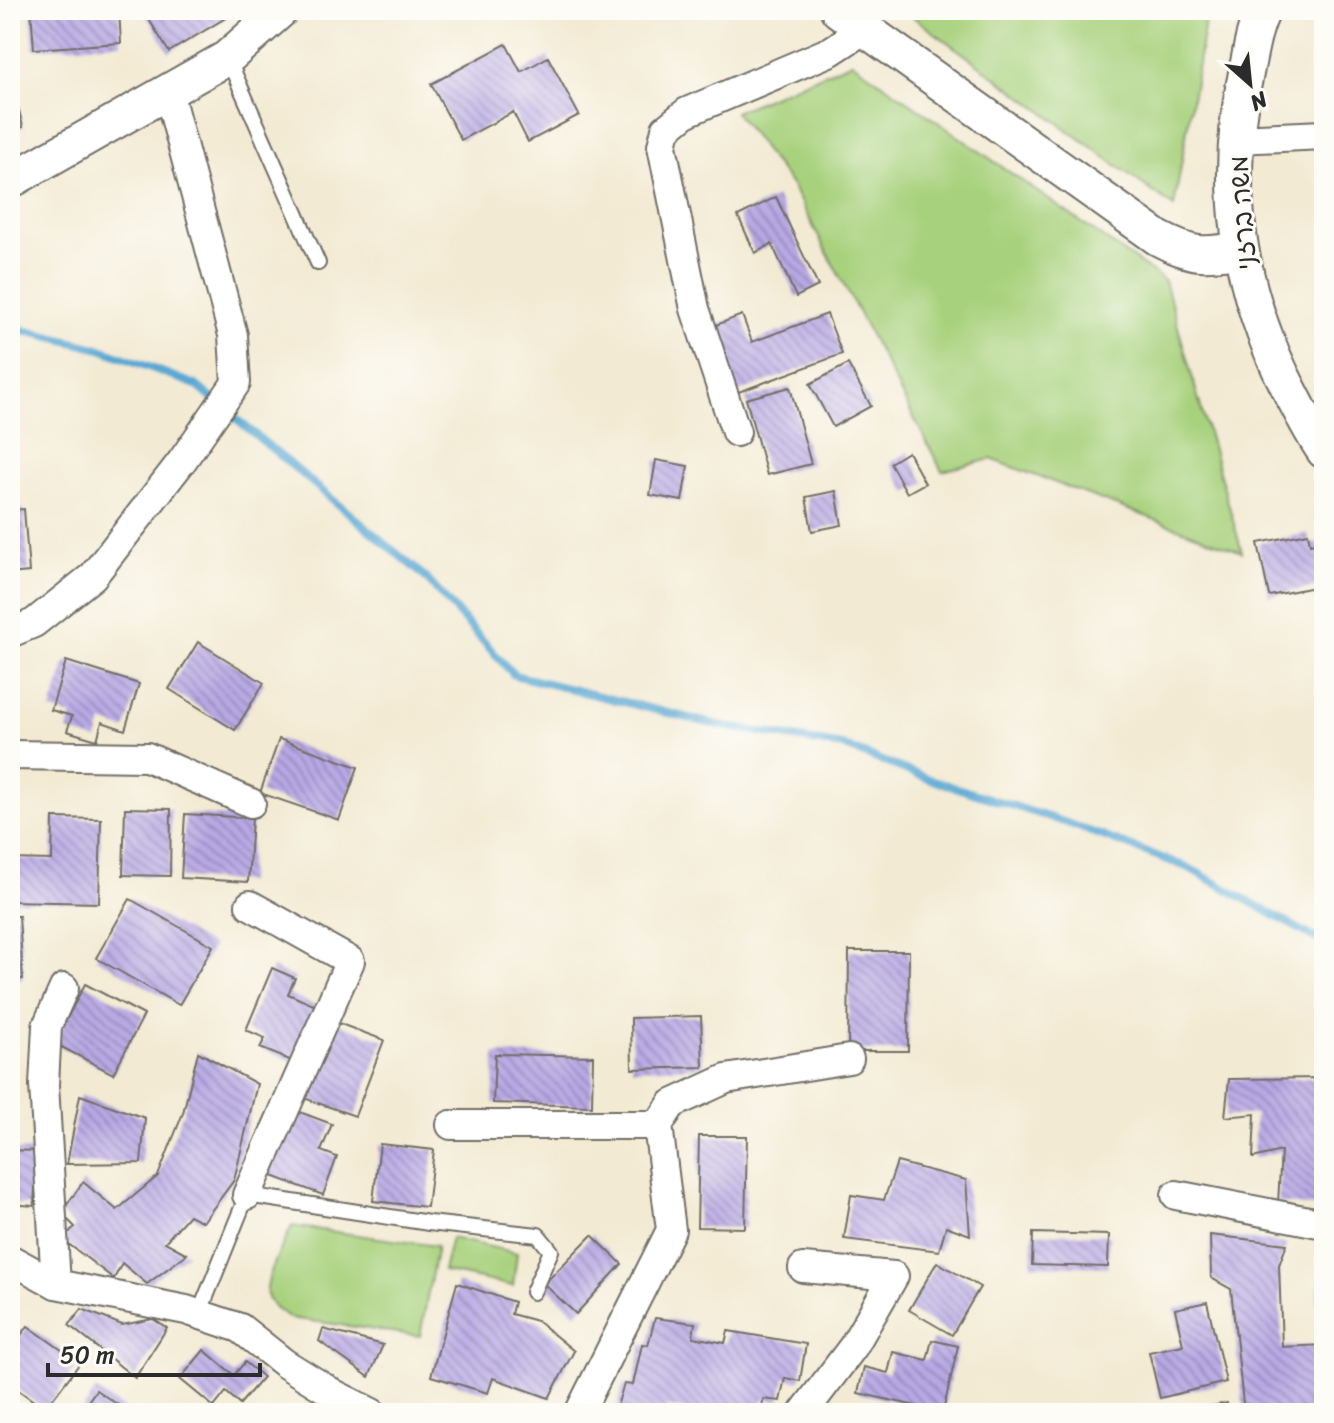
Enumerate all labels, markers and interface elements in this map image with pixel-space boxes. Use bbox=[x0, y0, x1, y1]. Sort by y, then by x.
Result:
north arrow bbox=[1210, 44, 1290, 124]
text: N bbox=[1243, 80, 1275, 123]
street label: משה ברזני bbox=[1215, 154, 1269, 272]
scale bar bbox=[48, 1327, 260, 1377]
text: 50 m bbox=[60, 1334, 115, 1376]

